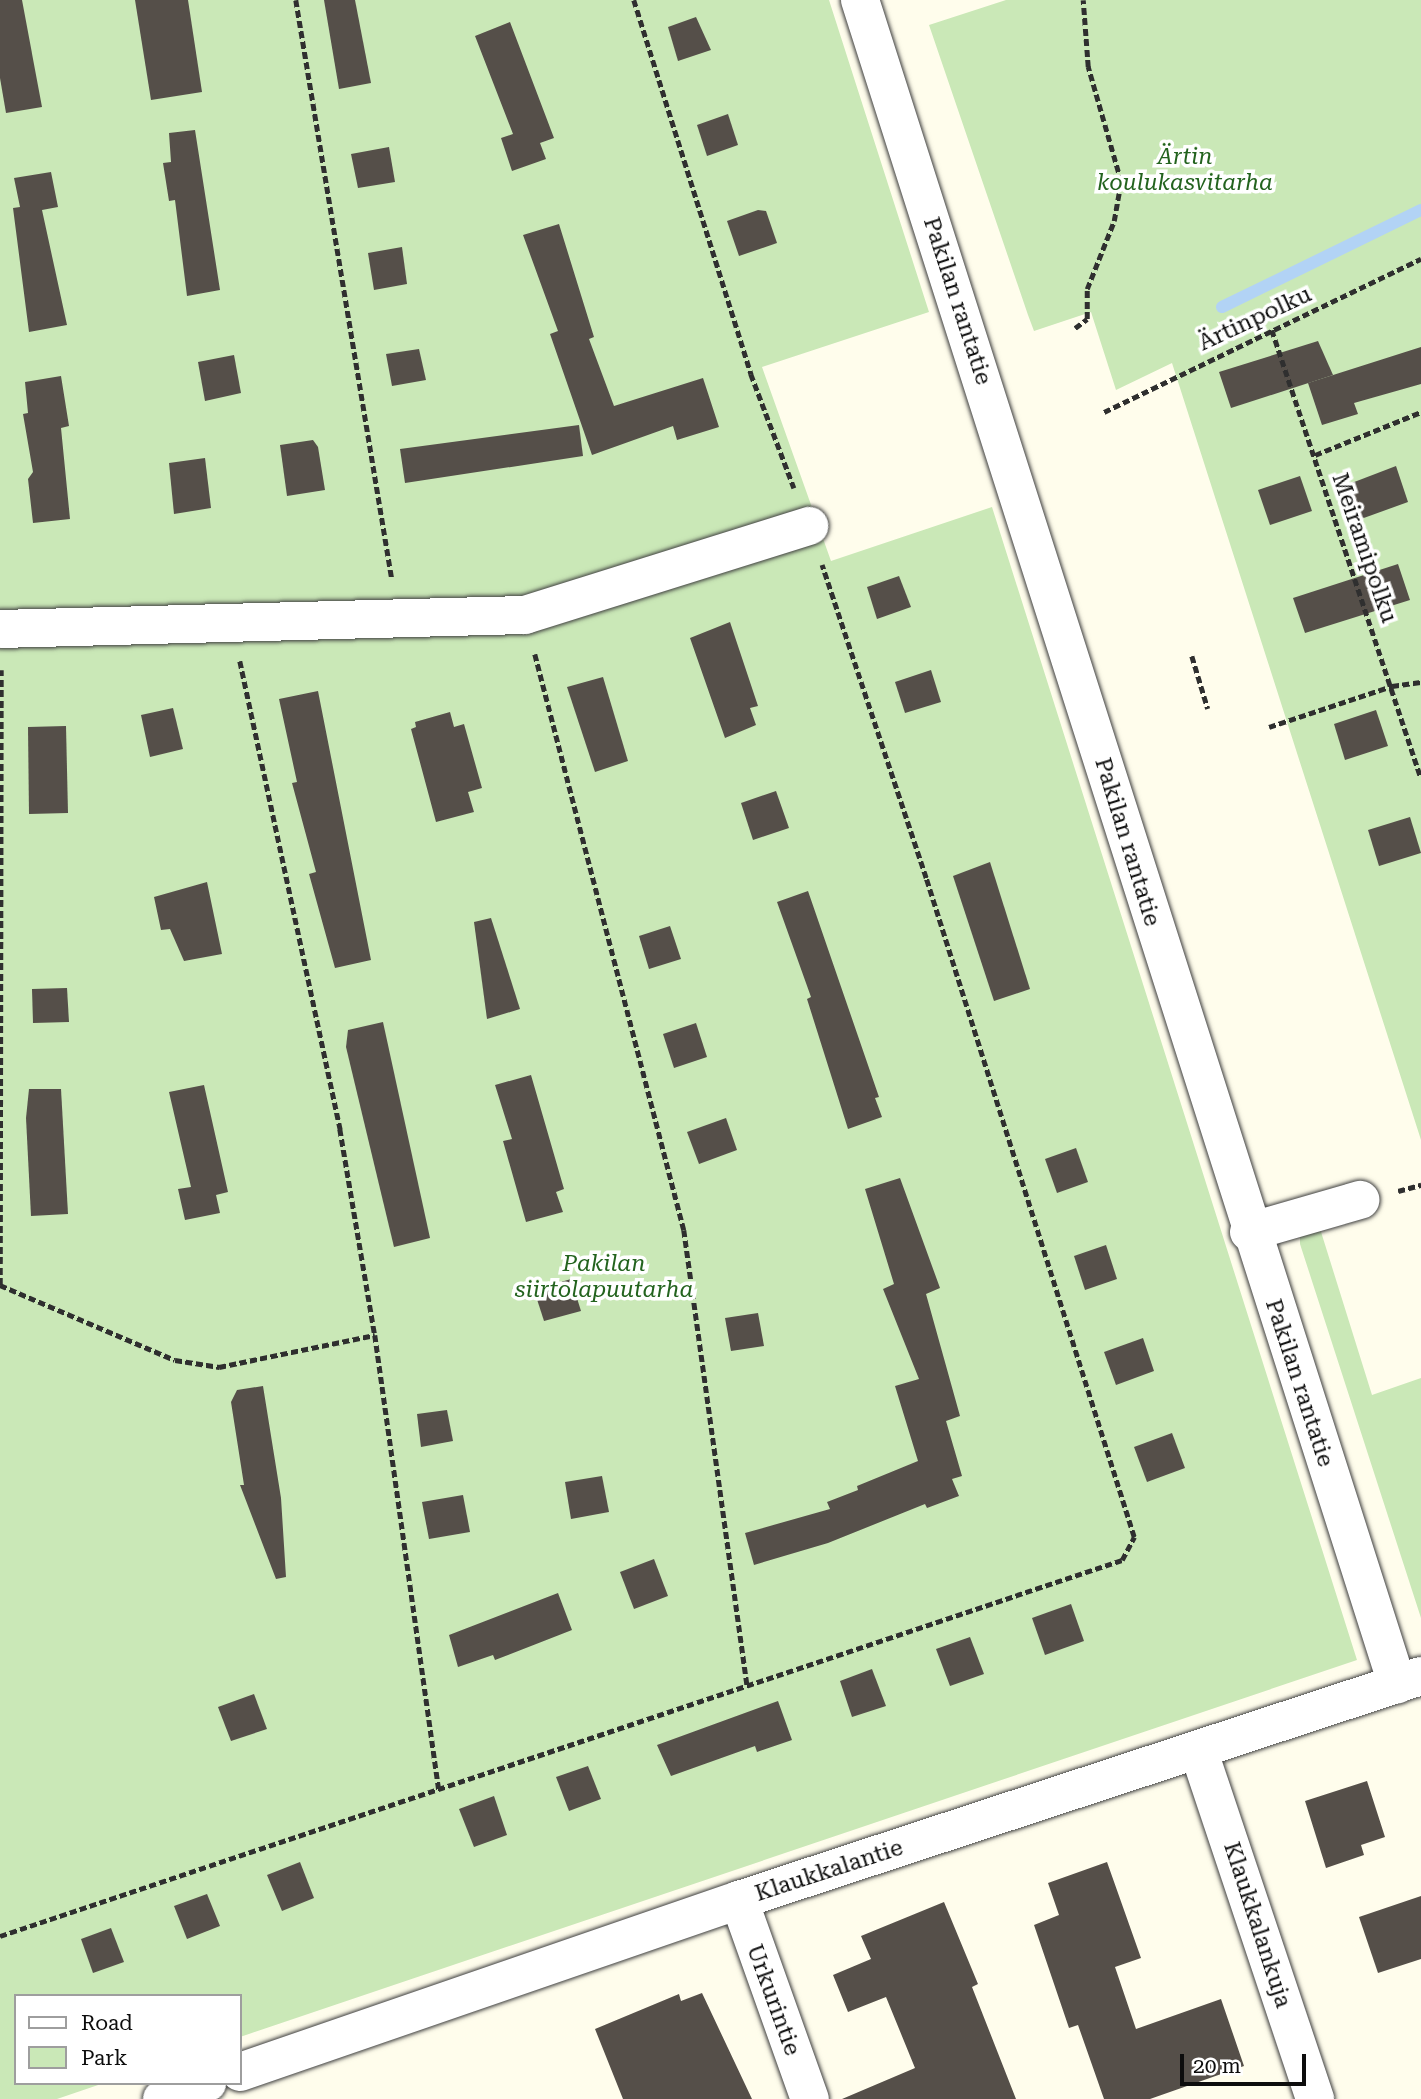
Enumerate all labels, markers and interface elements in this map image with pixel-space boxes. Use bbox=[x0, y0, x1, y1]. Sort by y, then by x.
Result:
park label: Ärtin koulukasvitarha bbox=[1097, 143, 1273, 197]
street label: Pakilan rantatie bbox=[917, 214, 997, 388]
street label: Ärtinpolku bbox=[1194, 281, 1316, 357]
street label: Meiramipolku bbox=[1325, 469, 1403, 627]
street label: Pakilan rantatie bbox=[1088, 755, 1166, 929]
park label: Pakilan siirtolapuutarha bbox=[515, 1250, 693, 1304]
street label: Pakilan rantatie bbox=[1259, 1296, 1339, 1470]
street label: Klaukkalantie bbox=[752, 1834, 906, 1908]
street label: Klaukkalankuja bbox=[1217, 1839, 1297, 2011]
street label: Urkurintie bbox=[740, 1941, 806, 2059]
legend bbox=[14, 1994, 242, 2085]
text: Road bbox=[81, 2011, 133, 2035]
scale bar bbox=[1183, 2039, 1309, 2084]
text: Park bbox=[81, 2046, 127, 2070]
text: 20 m bbox=[1193, 2054, 1241, 2078]

